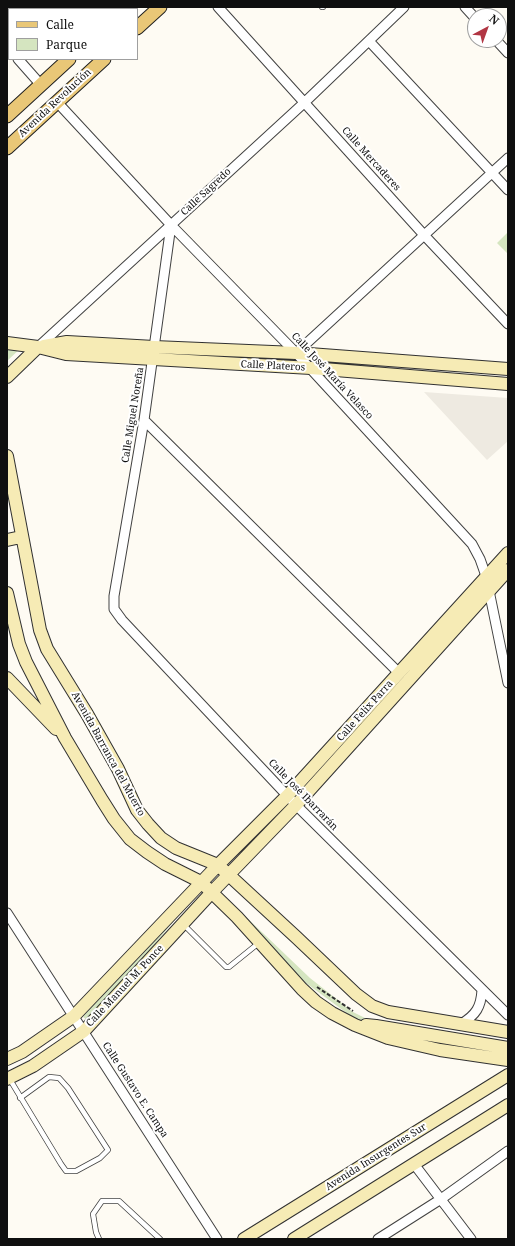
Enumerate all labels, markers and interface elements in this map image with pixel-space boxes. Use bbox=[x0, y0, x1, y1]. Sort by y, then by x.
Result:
legend bbox=[8, 8, 138, 60]
north arrow bbox=[467, 8, 507, 48]
text: N bbox=[486, 11, 503, 28]
text: Calle bbox=[46, 16, 74, 33]
text: Parque bbox=[46, 36, 87, 53]
street label: Avenida Revolución bbox=[16, 66, 94, 140]
street label: Calle Mercaderes bbox=[339, 125, 403, 193]
street label: Calle Sagredo bbox=[178, 166, 234, 218]
street label: Calle José María Velasco bbox=[289, 330, 375, 422]
street label: Calle Plateros bbox=[240, 358, 306, 374]
street label: Calle Miguel Noreña bbox=[120, 366, 146, 464]
street label: Calle Felix Parra bbox=[334, 678, 396, 744]
street label: Avenida Barranca del Muerto bbox=[69, 690, 147, 818]
street label: Calle José Ibarrarán bbox=[266, 757, 340, 833]
street label: Calle Manuel M. Ponce bbox=[84, 942, 166, 1030]
street label: Calle Gustavo E. Campa bbox=[100, 1040, 170, 1140]
street label: Avenida Insurgentes Sur bbox=[323, 1121, 429, 1193]

